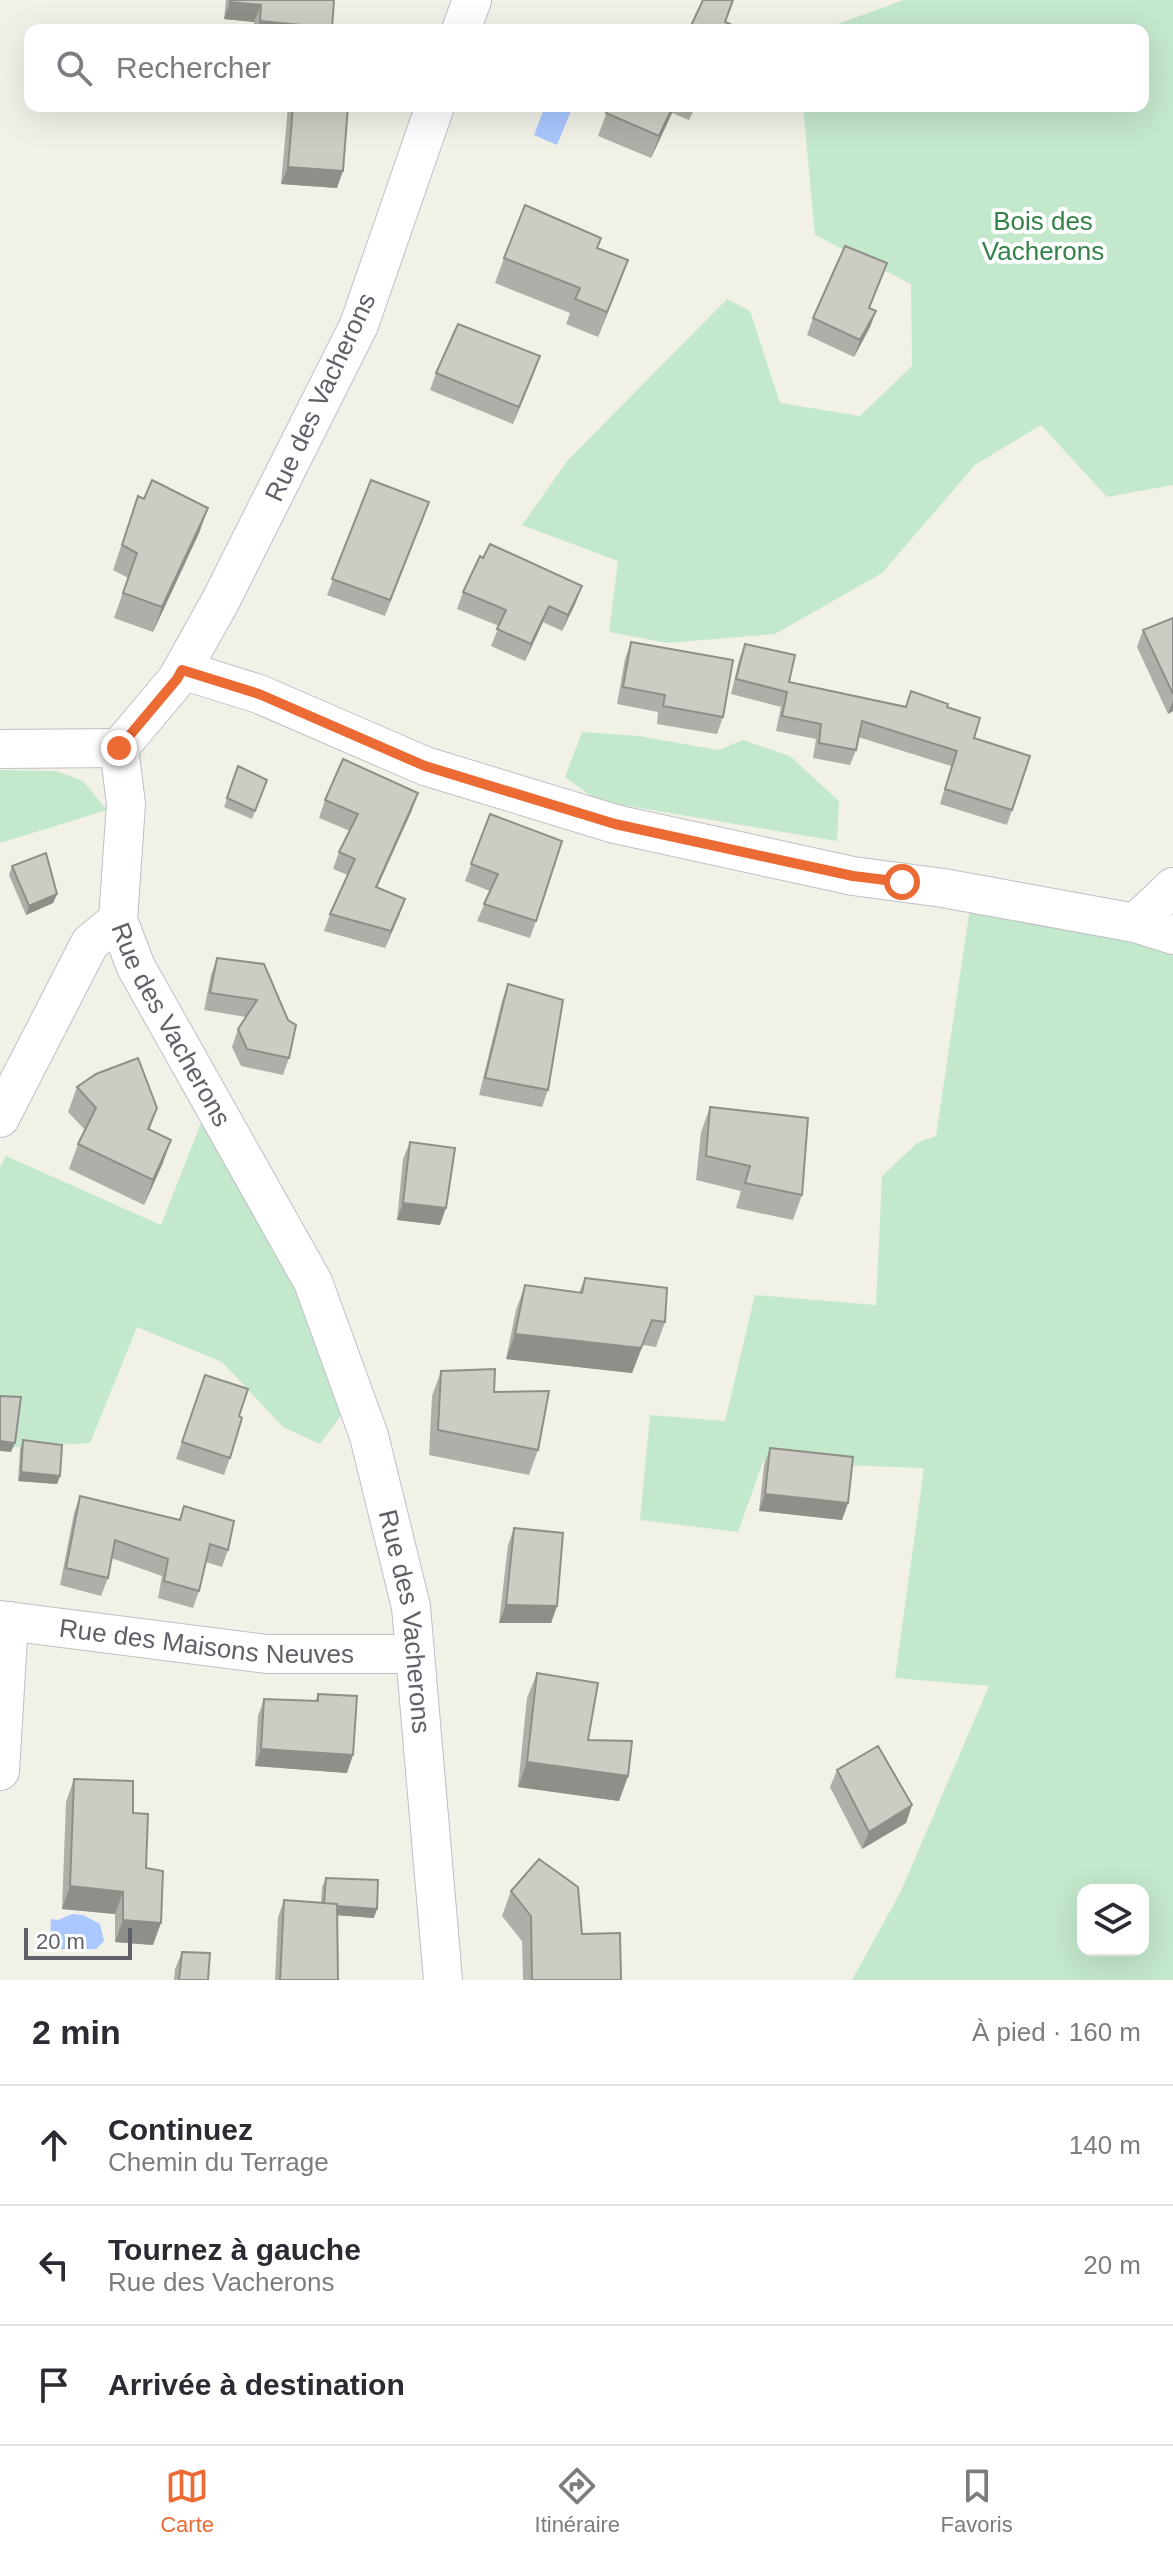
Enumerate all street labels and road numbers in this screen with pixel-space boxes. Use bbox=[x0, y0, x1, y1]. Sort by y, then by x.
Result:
street label: Rue des Vacherons bbox=[259, 288, 381, 506]
street label: Rue des Vacherons bbox=[105, 918, 237, 1131]
street label: Rue des Vacherons bbox=[373, 1507, 437, 1735]
street label: Rue des Maisons Neuves bbox=[57, 1613, 354, 1669]

